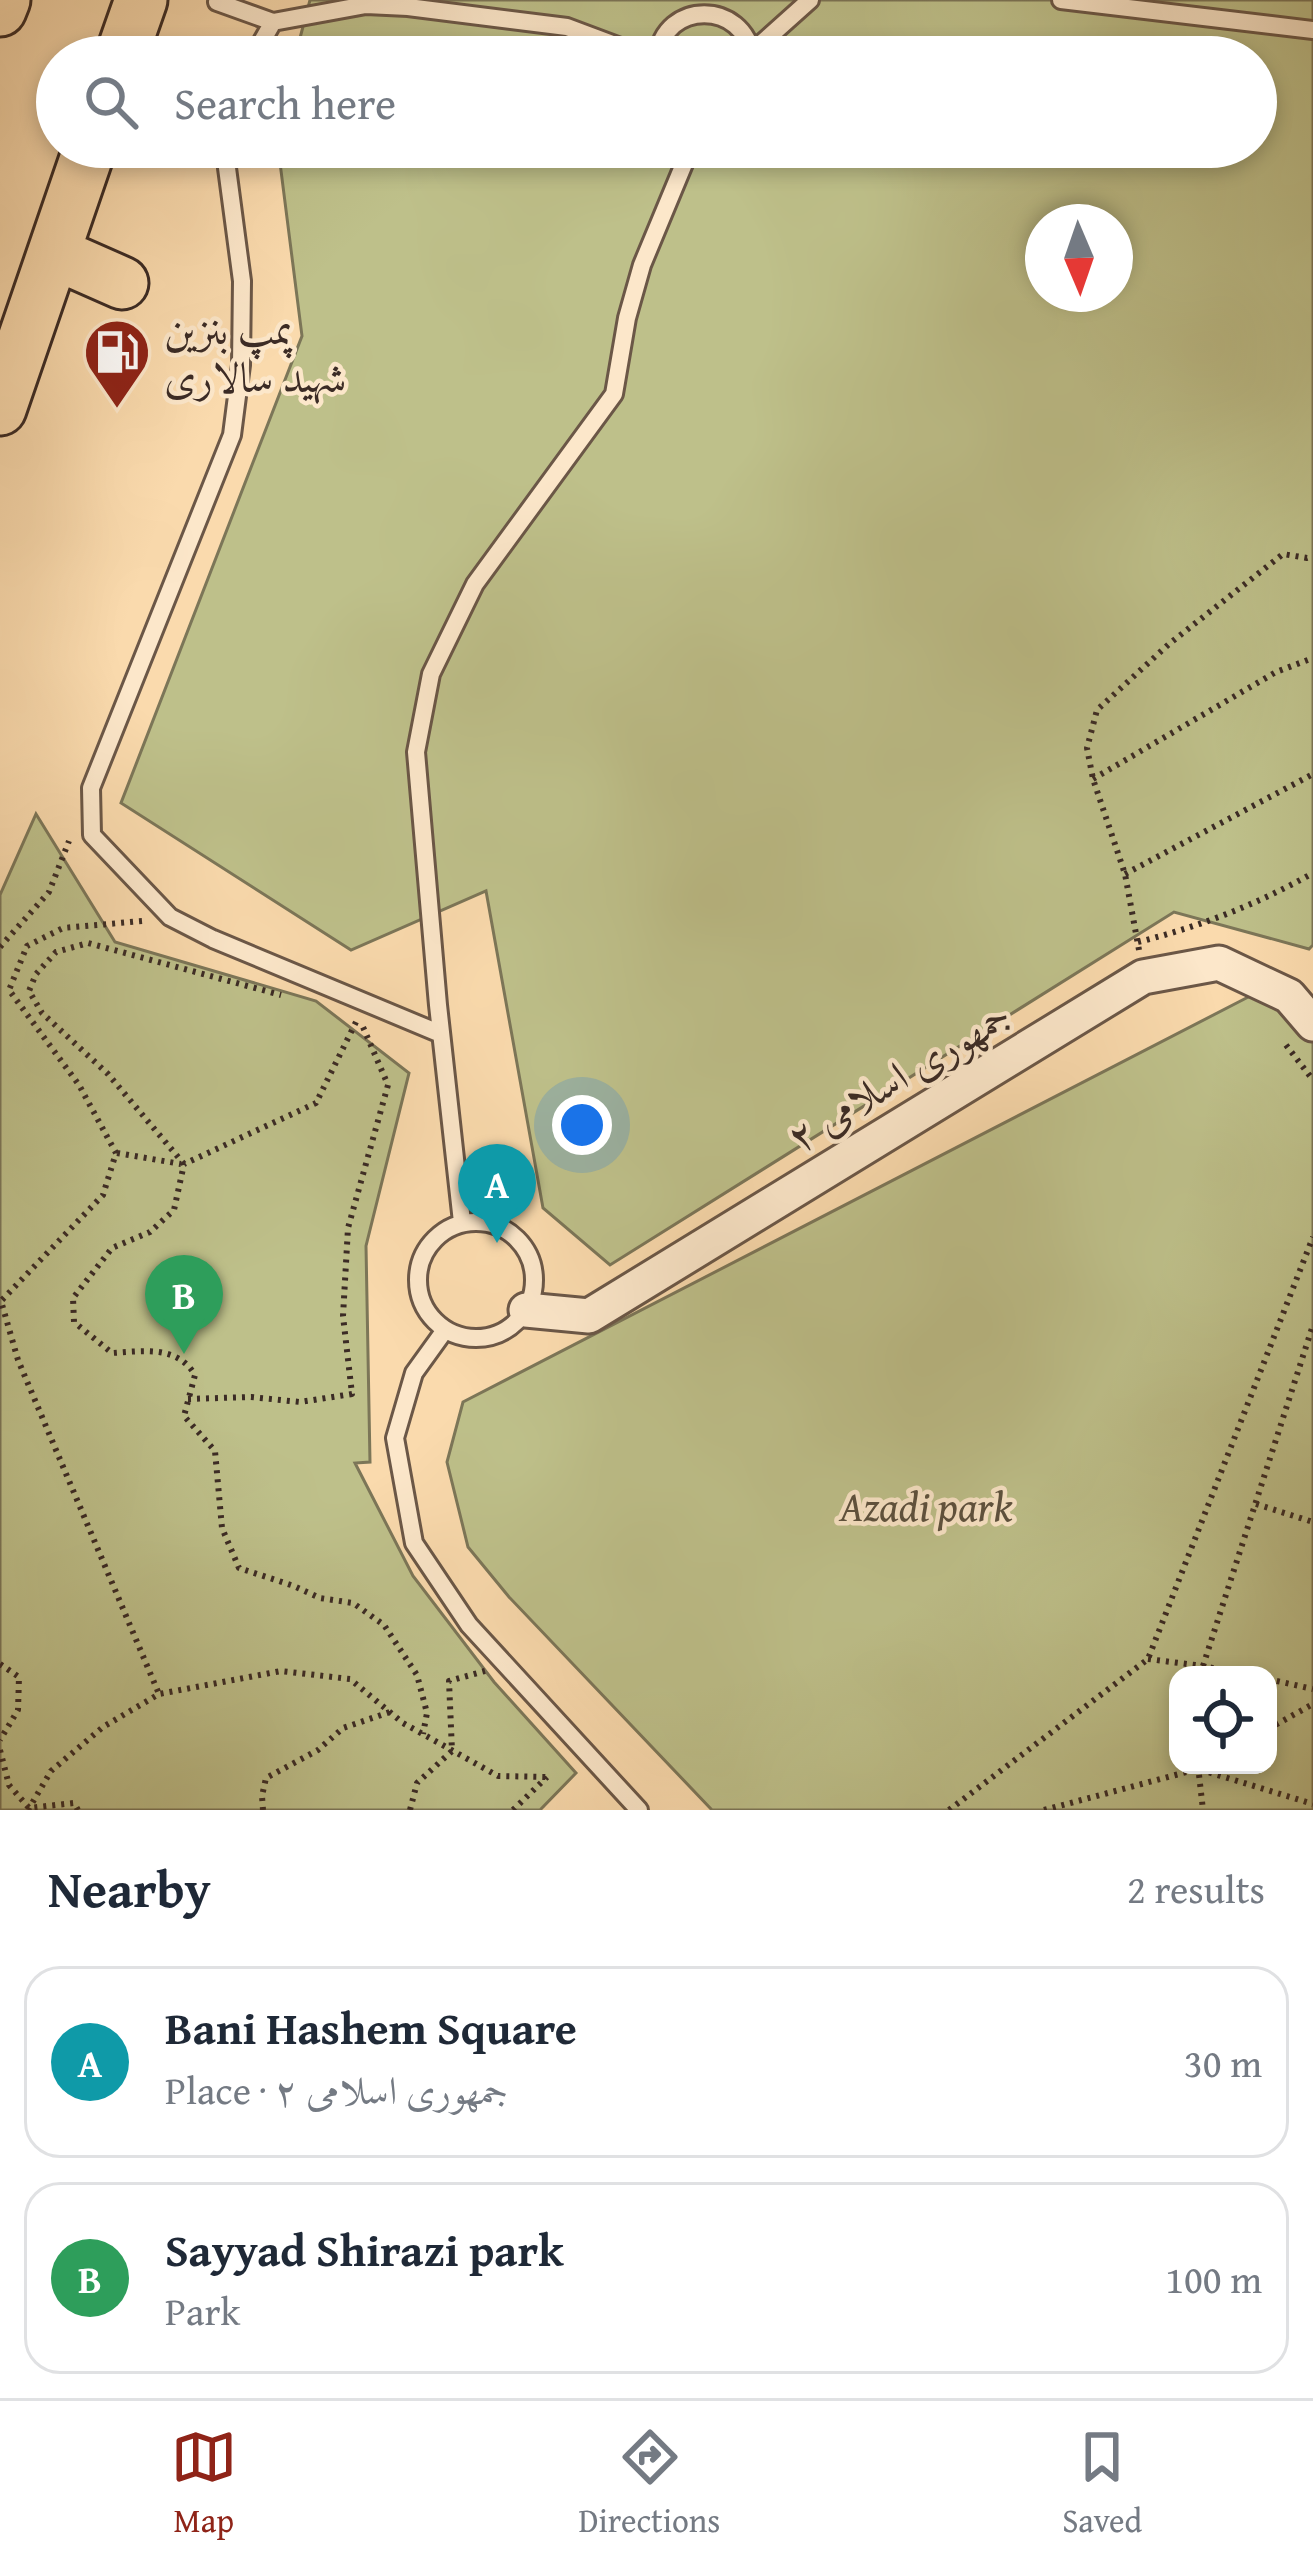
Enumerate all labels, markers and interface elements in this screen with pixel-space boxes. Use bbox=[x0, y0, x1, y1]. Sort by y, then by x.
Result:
search box bbox=[36, 36, 1277, 168]
icon: search bbox=[78, 69, 144, 135]
text: Search here bbox=[174, 70, 396, 135]
north arrow bbox=[1025, 204, 1133, 312]
place label: پمپ بنزین شهید سالاری bbox=[164, 298, 346, 407]
fuel station icon: پمپ بنزین شهید سالاری bbox=[82, 317, 152, 411]
street label: جمهوری اسلامی ۲ bbox=[774, 984, 1022, 1166]
your location bbox=[552, 1095, 612, 1155]
pin: A bbox=[458, 1144, 536, 1243]
pin: B bbox=[145, 1255, 223, 1354]
park label: Azadi park bbox=[839, 1475, 1013, 1536]
map controls bbox=[1169, 1666, 1277, 1774]
button: locate bbox=[1169, 1666, 1277, 1774]
text: Nearby bbox=[48, 1851, 211, 1926]
text: 2 results bbox=[1127, 1860, 1265, 1917]
text: Bani Hashem Square bbox=[165, 1995, 577, 2060]
text: A bbox=[78, 2034, 102, 2091]
text: 30 m bbox=[1184, 2034, 1262, 2091]
text: Place · جمهوری اسلامی ۲ bbox=[165, 2061, 508, 2118]
text: Sayyad Shirazi park bbox=[165, 2217, 564, 2282]
text: B bbox=[78, 2250, 102, 2307]
text: 100 m bbox=[1165, 2250, 1262, 2307]
text: Park bbox=[165, 2282, 240, 2339]
tab: Map bbox=[171, 2424, 237, 2544]
tab: Directions bbox=[579, 2424, 720, 2544]
tab: Saved bbox=[1062, 2424, 1142, 2544]

